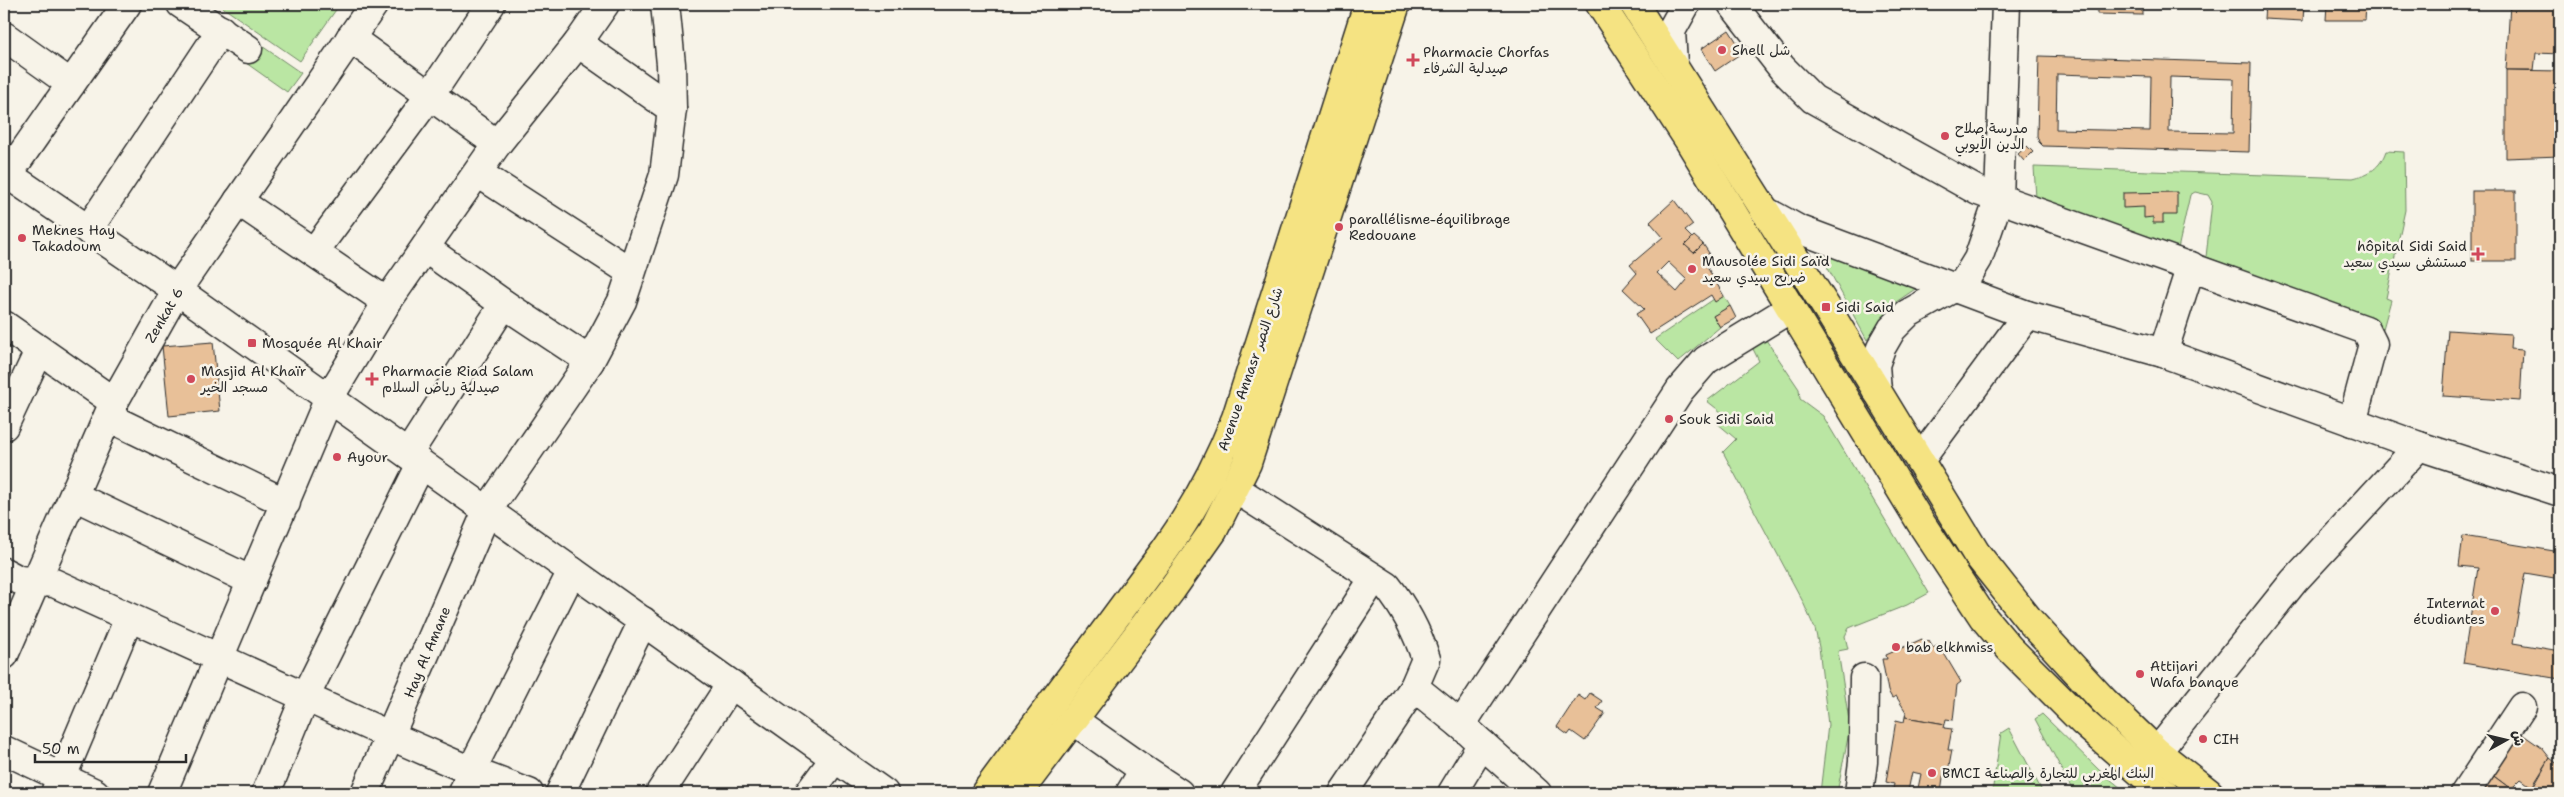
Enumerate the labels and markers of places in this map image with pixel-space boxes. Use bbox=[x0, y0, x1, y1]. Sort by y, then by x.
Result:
place label: Shell شل bbox=[1732, 41, 1790, 59]
place label: Pharmacie Chorfas صيدلية الشرفاء bbox=[1423, 43, 1549, 77]
marker: Shell شل bbox=[1716, 44, 1728, 56]
marker: Pharmacie Chorfas صيدلية الشرفاء bbox=[1407, 54, 1419, 66]
place label: مدرسة صلاح الدين الأيوبي bbox=[1955, 119, 2028, 157]
marker: مدرسة صلاح الدين الأيوبي bbox=[1939, 130, 1951, 142]
place label: parallélisme-équilibrage Redouane bbox=[1349, 210, 1511, 244]
place label: Meknes Hay Takadoum bbox=[32, 221, 115, 255]
marker: parallélisme-équilibrage Redouane bbox=[1333, 221, 1345, 233]
marker: Meknes Hay Takadoum bbox=[16, 232, 28, 244]
place label: hôpital Sidi Said مستشفى سيدي سعيد bbox=[2343, 237, 2467, 273]
marker: hôpital Sidi Said مستشفى سيدي سعيد bbox=[2471, 247, 2485, 261]
place label: Mausolée Sidi Saïd ضريح سيدي سعيد bbox=[1702, 252, 1830, 288]
marker: Mausolée Sidi Saïd ضريح سيدي سعيد bbox=[1686, 263, 1698, 275]
place label: Sidi Said bbox=[1836, 298, 1894, 316]
marker: Sidi Said bbox=[1820, 301, 1832, 313]
place label: Mosquée Al Khair bbox=[262, 334, 383, 352]
marker: Mosquée Al Khair bbox=[246, 337, 258, 349]
place label: Masjid Al Khaïr مسجد الخير bbox=[200, 362, 307, 396]
place label: Pharmacie Riad Salam صيدلية رياض السلام bbox=[382, 362, 534, 398]
marker: Masjid Al Khaïr مسجد الخير bbox=[185, 373, 197, 385]
marker: Pharmacie Riad Salam صيدلية رياض السلام bbox=[366, 373, 378, 385]
place label: Souk Sidi Said bbox=[1679, 410, 1774, 428]
marker: Souk Sidi Said bbox=[1663, 413, 1675, 425]
place label: Ayour bbox=[347, 448, 389, 466]
marker: Ayour bbox=[331, 451, 343, 463]
place label: Internat étudiantes bbox=[2413, 594, 2485, 628]
marker: Internat étudiantes bbox=[2489, 605, 2501, 617]
place label: bab elkhmiss bbox=[1906, 638, 1994, 656]
marker: bab elkhmiss bbox=[1890, 641, 1902, 653]
place label: Attijari Wafa banque bbox=[2150, 657, 2239, 691]
marker: Attijari Wafa banque bbox=[2134, 668, 2146, 680]
place label: CIH bbox=[2213, 730, 2239, 748]
marker: CIH bbox=[2197, 733, 2209, 745]
place label: BMCI البنك المغربي للتجارة والصناعة bbox=[1942, 764, 2154, 786]
marker: BMCI البنك المغربي للتجارة والصناعة bbox=[1926, 767, 1938, 779]

